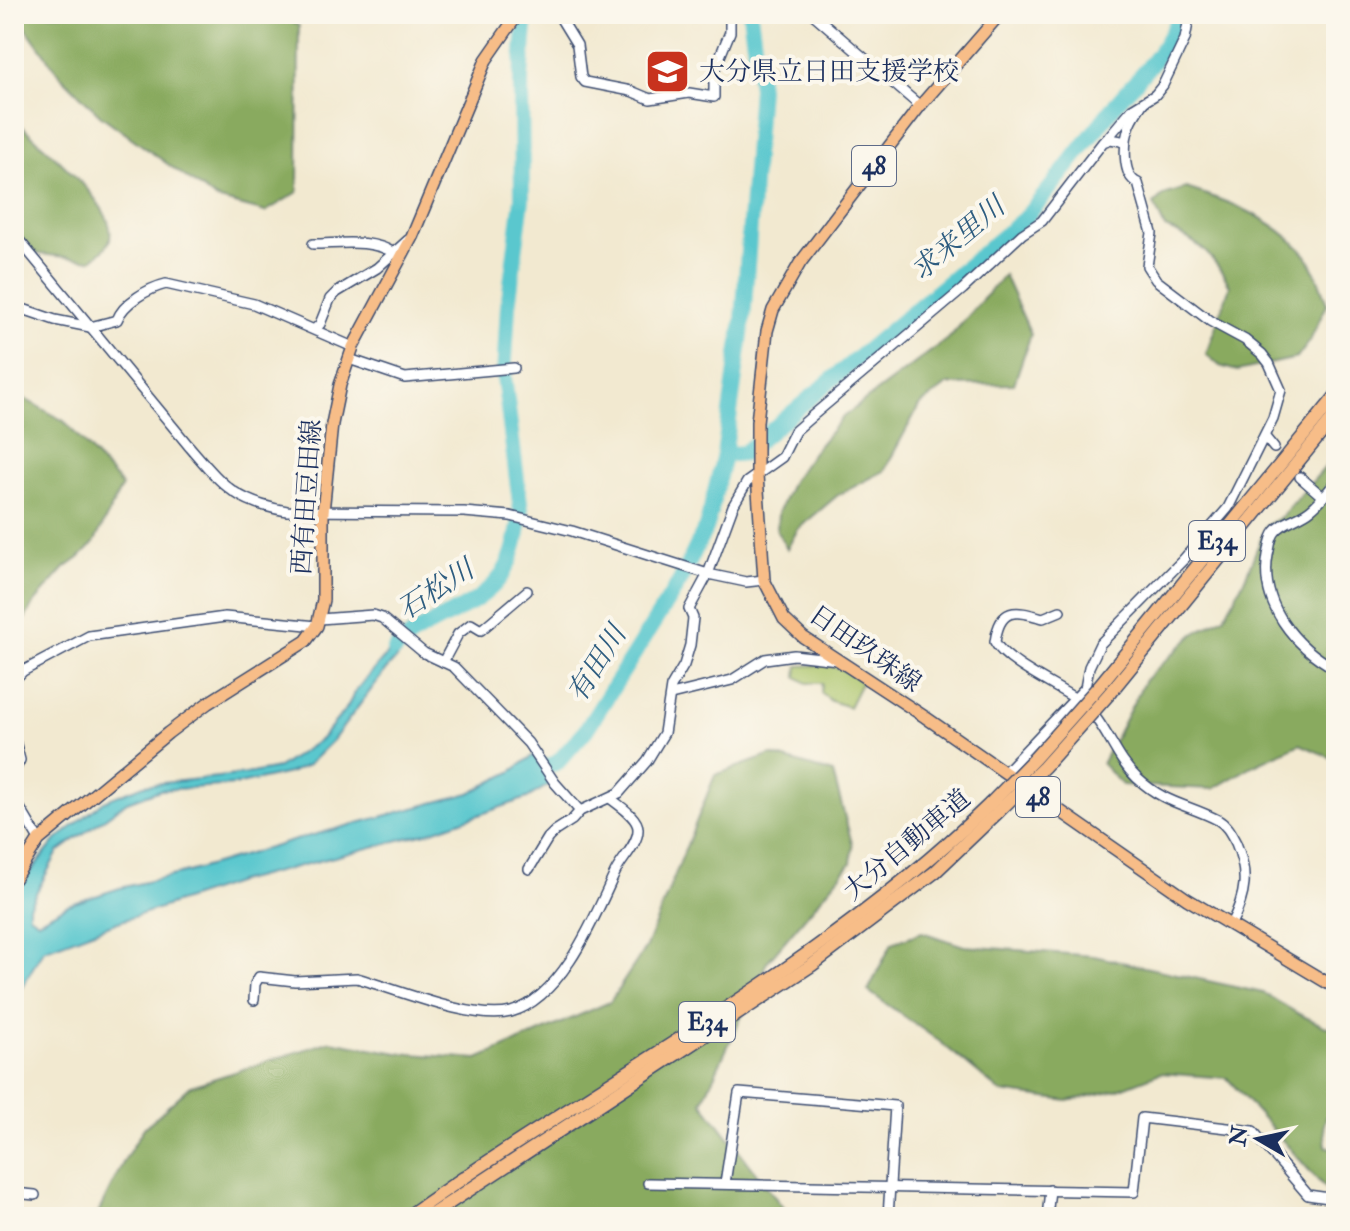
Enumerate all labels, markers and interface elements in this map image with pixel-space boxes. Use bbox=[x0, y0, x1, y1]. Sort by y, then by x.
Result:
school or university icon: 大分県立日田支援学校 bbox=[644, 48, 692, 96]
place label: 大分県立日田支援学校 bbox=[699, 56, 959, 88]
road number: 48 bbox=[852, 146, 896, 186]
water label: 求来里川 bbox=[904, 188, 1014, 288]
street label: 西有田豆田線 bbox=[286, 418, 328, 576]
road number: E34 bbox=[1189, 521, 1245, 561]
water label: 石松川 bbox=[391, 551, 483, 628]
street label: 日田玖珠線 bbox=[803, 599, 927, 699]
water label: 有田川 bbox=[560, 617, 636, 709]
road number: 48 bbox=[1016, 777, 1060, 817]
street label: 大分自動車道 bbox=[837, 783, 977, 907]
road number: E34 bbox=[679, 1002, 735, 1042]
north arrow bbox=[1218, 1099, 1298, 1179]
text: N bbox=[1224, 1124, 1255, 1149]

